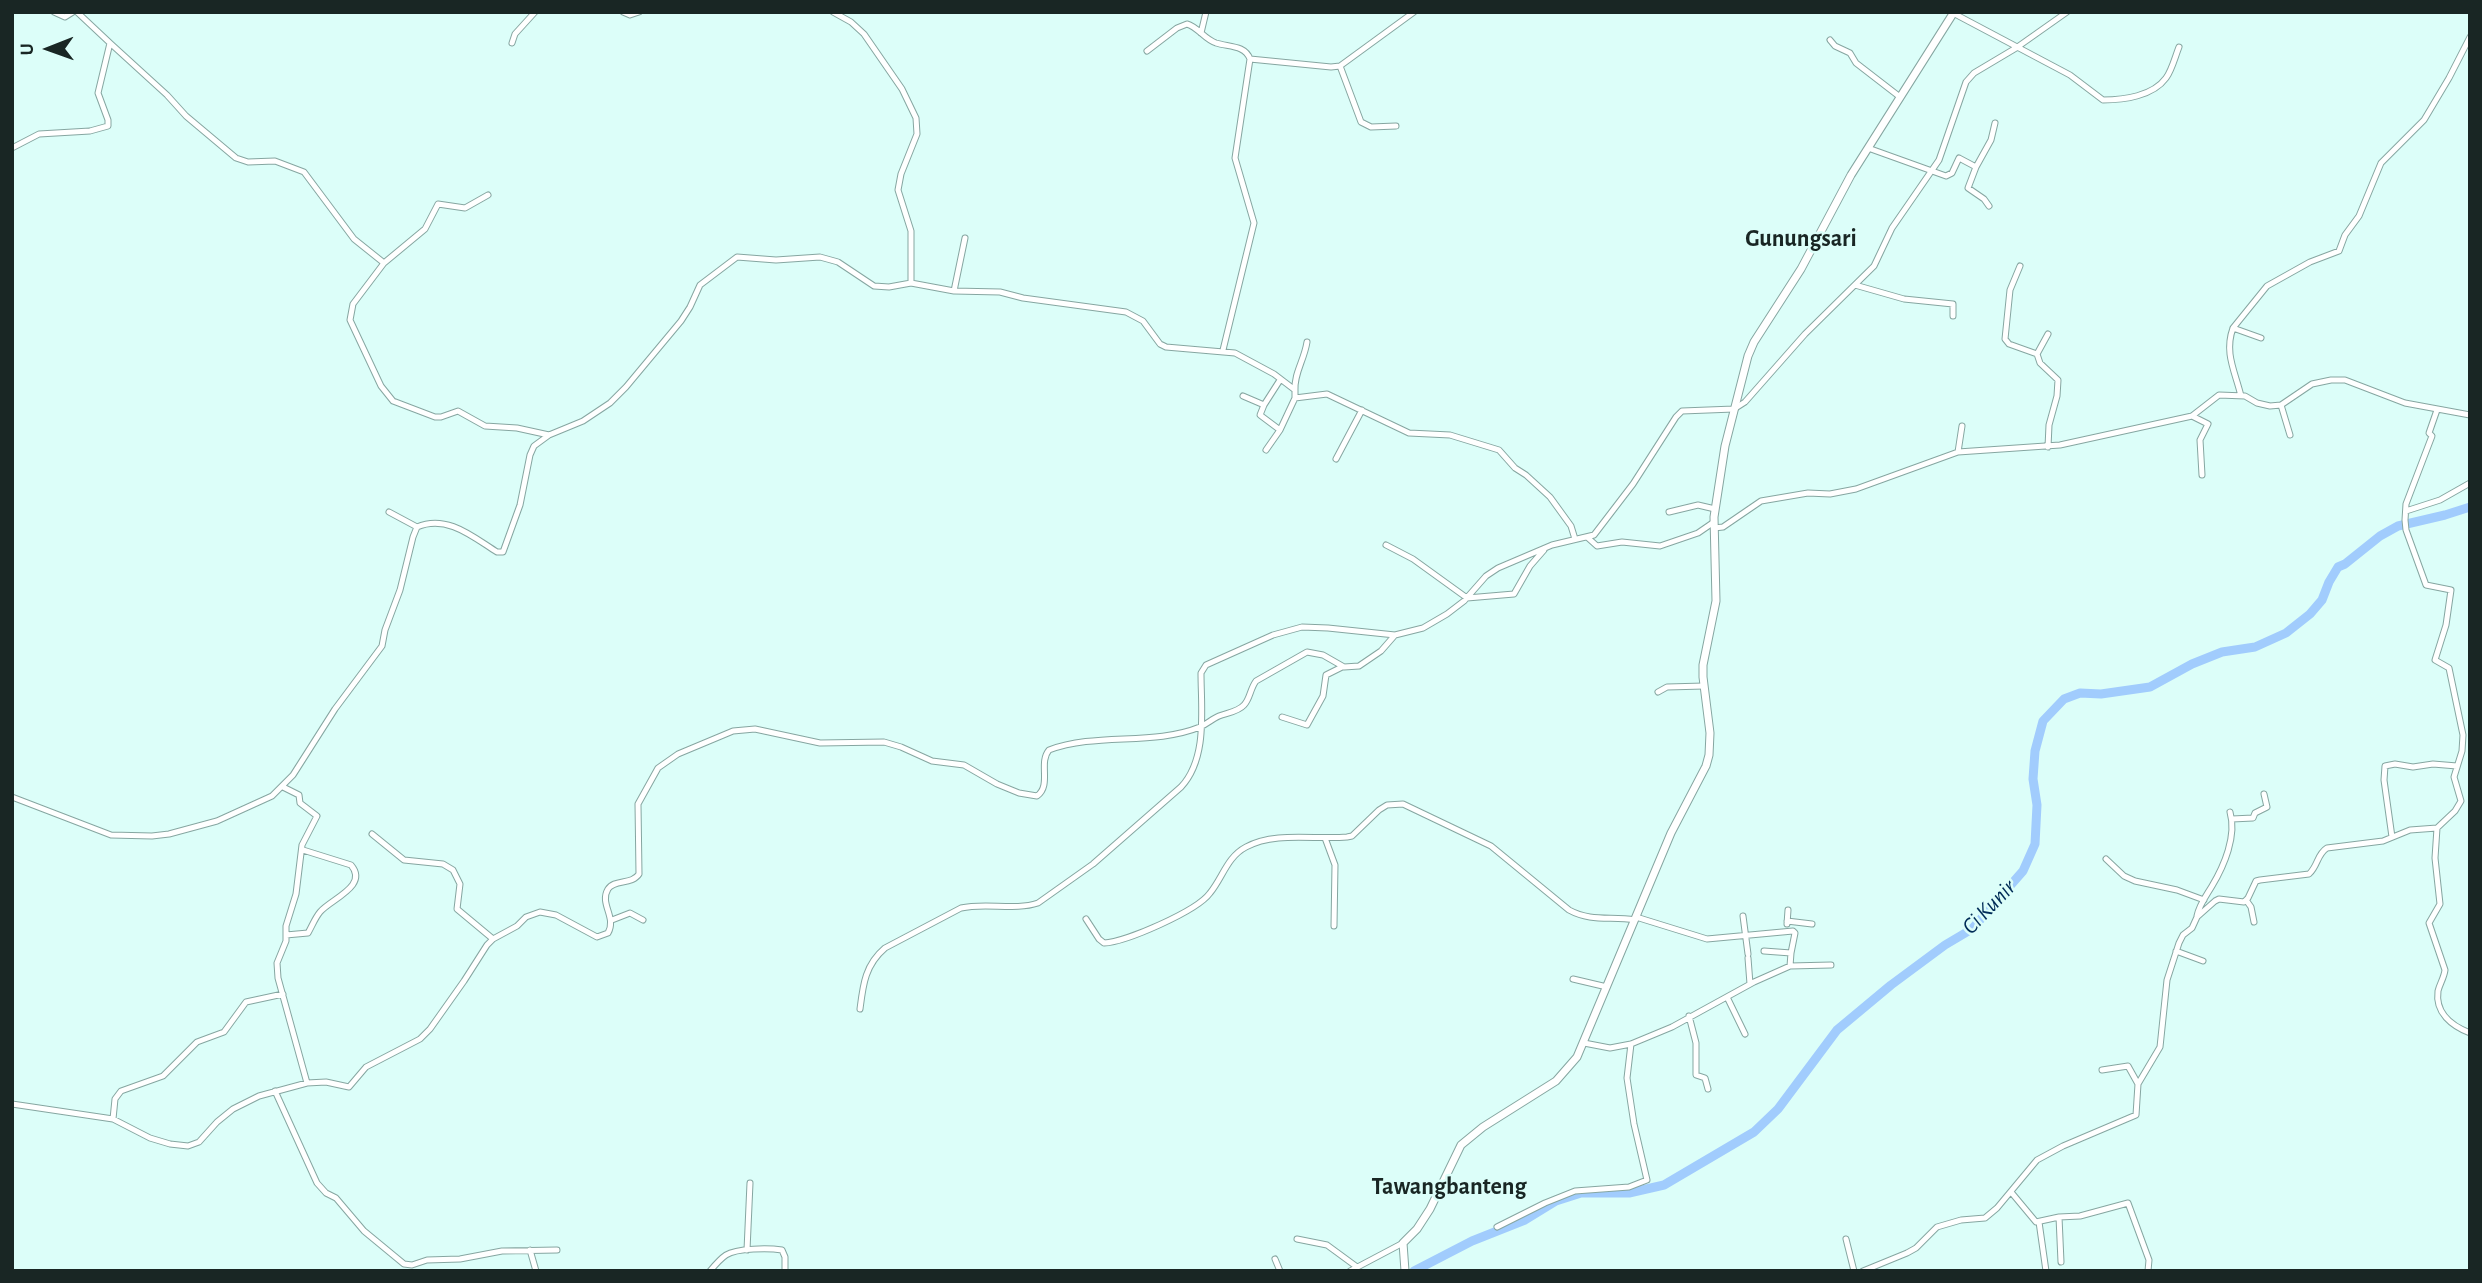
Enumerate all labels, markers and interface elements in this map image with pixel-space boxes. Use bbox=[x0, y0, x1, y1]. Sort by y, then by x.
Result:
north arrow bbox=[14, 14, 84, 84]
text: U bbox=[18, 43, 37, 56]
district label: Gunungsari bbox=[1745, 225, 1857, 253]
water label: Ci Kunir bbox=[1956, 874, 2022, 940]
district label: Tawangbanteng bbox=[1371, 1173, 1527, 1201]

